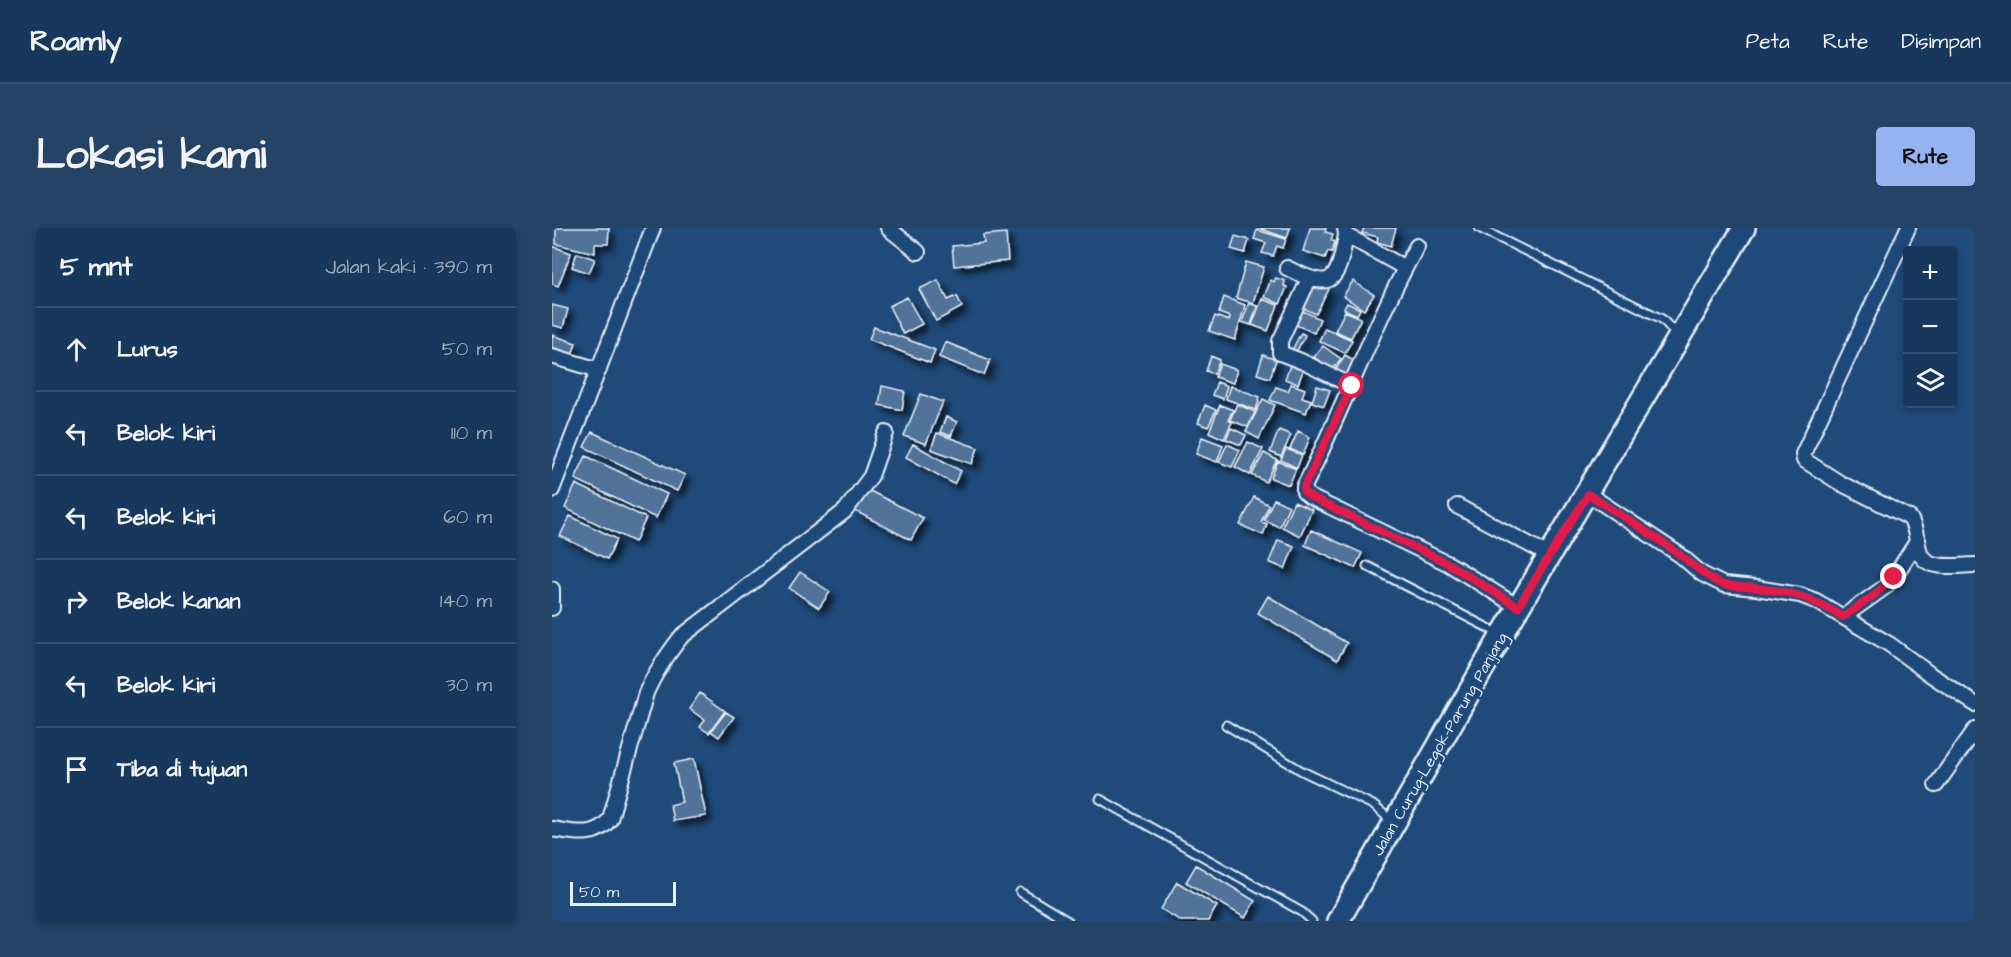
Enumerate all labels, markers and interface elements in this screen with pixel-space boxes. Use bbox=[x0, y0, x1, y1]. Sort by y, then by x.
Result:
text: Roamly bbox=[30, 22, 122, 61]
text: Peta bbox=[1746, 27, 1790, 56]
text: Rute bbox=[1823, 27, 1868, 56]
text: Disimpan bbox=[1901, 27, 1981, 56]
text: Lokasi kami bbox=[36, 127, 266, 185]
button: Rute bbox=[1876, 127, 1975, 186]
map controls bbox=[1903, 246, 1957, 408]
button: + bbox=[1903, 246, 1957, 300]
text: 5 mnt bbox=[60, 249, 133, 285]
text: Jalan kaki · 390 m bbox=[326, 253, 492, 281]
button: − bbox=[1903, 300, 1957, 354]
icon: ahead bbox=[60, 333, 93, 366]
text: Lurus bbox=[117, 334, 178, 365]
text: 50 m bbox=[442, 335, 492, 363]
button: layers bbox=[1903, 354, 1957, 408]
route start bbox=[1338, 372, 1364, 398]
icon: left bbox=[60, 417, 93, 450]
text: Belok kiri bbox=[117, 418, 215, 449]
text: 110 m bbox=[451, 419, 492, 447]
icon: left bbox=[60, 501, 93, 534]
text: Belok kiri bbox=[117, 502, 215, 533]
text: 60 m bbox=[443, 503, 492, 531]
route end bbox=[1880, 563, 1906, 589]
icon: right bbox=[60, 585, 93, 618]
text: Belok kanan bbox=[117, 586, 241, 617]
text: 140 m bbox=[440, 587, 492, 615]
street label: Jalan Curug–Legok–Parung Panjang bbox=[1367, 628, 1514, 860]
icon: left bbox=[60, 669, 93, 702]
text: Belok kiri bbox=[117, 670, 215, 701]
text: 30 m bbox=[446, 671, 492, 699]
icon: arrive bbox=[60, 753, 93, 786]
text: Tiba di tujuan bbox=[117, 754, 247, 785]
scale bar bbox=[570, 879, 676, 906]
text: 50 m bbox=[579, 881, 619, 903]

